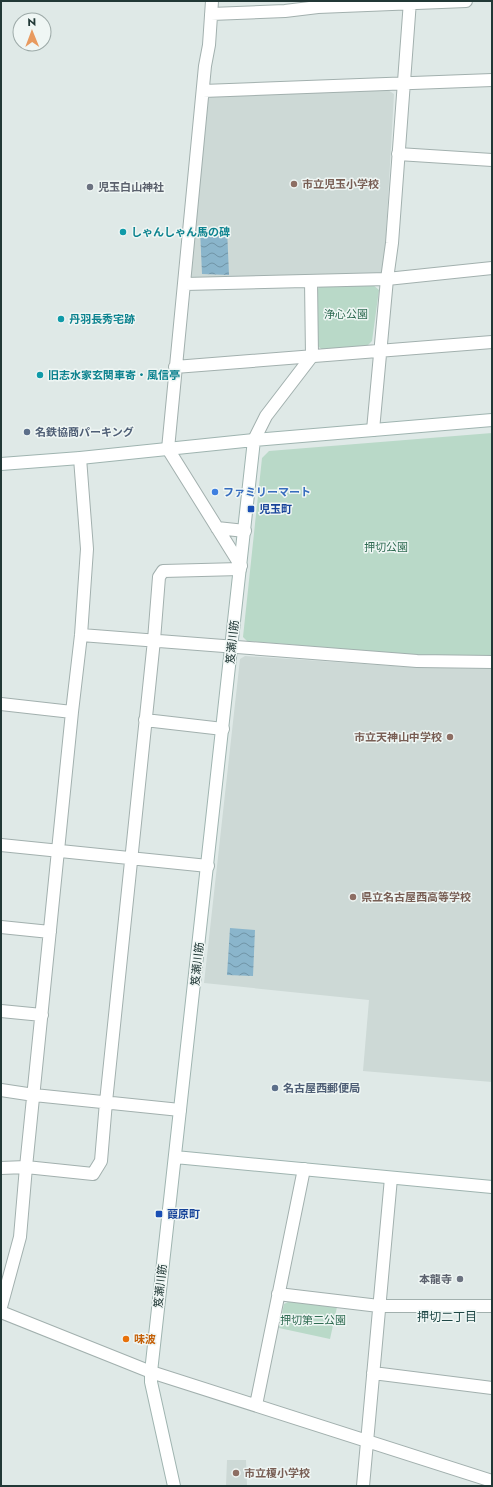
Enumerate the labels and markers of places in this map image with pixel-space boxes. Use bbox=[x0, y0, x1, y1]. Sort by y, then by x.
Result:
place label: 市立児玉小学校 bbox=[302, 176, 379, 192]
place label: 児玉白山神社 bbox=[98, 179, 164, 195]
marker: 市立児玉小学校 bbox=[289, 179, 299, 189]
marker: 児玉白山神社 bbox=[85, 182, 95, 192]
place label: しゃんしゃん馬の碑 bbox=[131, 224, 230, 240]
marker: しゃんしゃん馬の碑 bbox=[118, 227, 128, 237]
place label: 丹羽長秀宅跡 bbox=[69, 311, 135, 327]
marker: 丹羽長秀宅跡 bbox=[56, 314, 66, 324]
place label: 旧志水家玄関車寄・風信亭 bbox=[48, 367, 180, 383]
marker: 旧志水家玄関車寄・風信亭 bbox=[35, 370, 45, 380]
place label: 名鉄協商パーキング bbox=[35, 424, 134, 440]
marker: 名鉄協商パーキング bbox=[22, 427, 32, 437]
place label: ファミリーマート bbox=[223, 484, 311, 500]
marker: ファミリーマート bbox=[210, 487, 220, 497]
place label: 児玉町 bbox=[259, 501, 292, 517]
marker: 児玉町 bbox=[246, 504, 256, 514]
place label: 市立天神山中学校 bbox=[354, 729, 442, 745]
marker: 市立天神山中学校 bbox=[445, 732, 455, 742]
place label: 県立名古屋西高等学校 bbox=[361, 889, 471, 905]
marker: 県立名古屋西高等学校 bbox=[348, 892, 358, 902]
place label: 名古屋西郵便局 bbox=[283, 1080, 360, 1096]
marker: 名古屋西郵便局 bbox=[270, 1083, 280, 1093]
place label: 葭原町 bbox=[167, 1206, 200, 1222]
marker: 葭原町 bbox=[154, 1209, 164, 1219]
place label: 本龍寺 bbox=[419, 1271, 452, 1287]
marker: 本龍寺 bbox=[455, 1274, 465, 1284]
place label: 味波 bbox=[134, 1331, 156, 1347]
marker: 味波 bbox=[121, 1334, 131, 1344]
place label: 市立榎小学校 bbox=[244, 1465, 310, 1481]
marker: 市立榎小学校 bbox=[231, 1468, 241, 1478]

